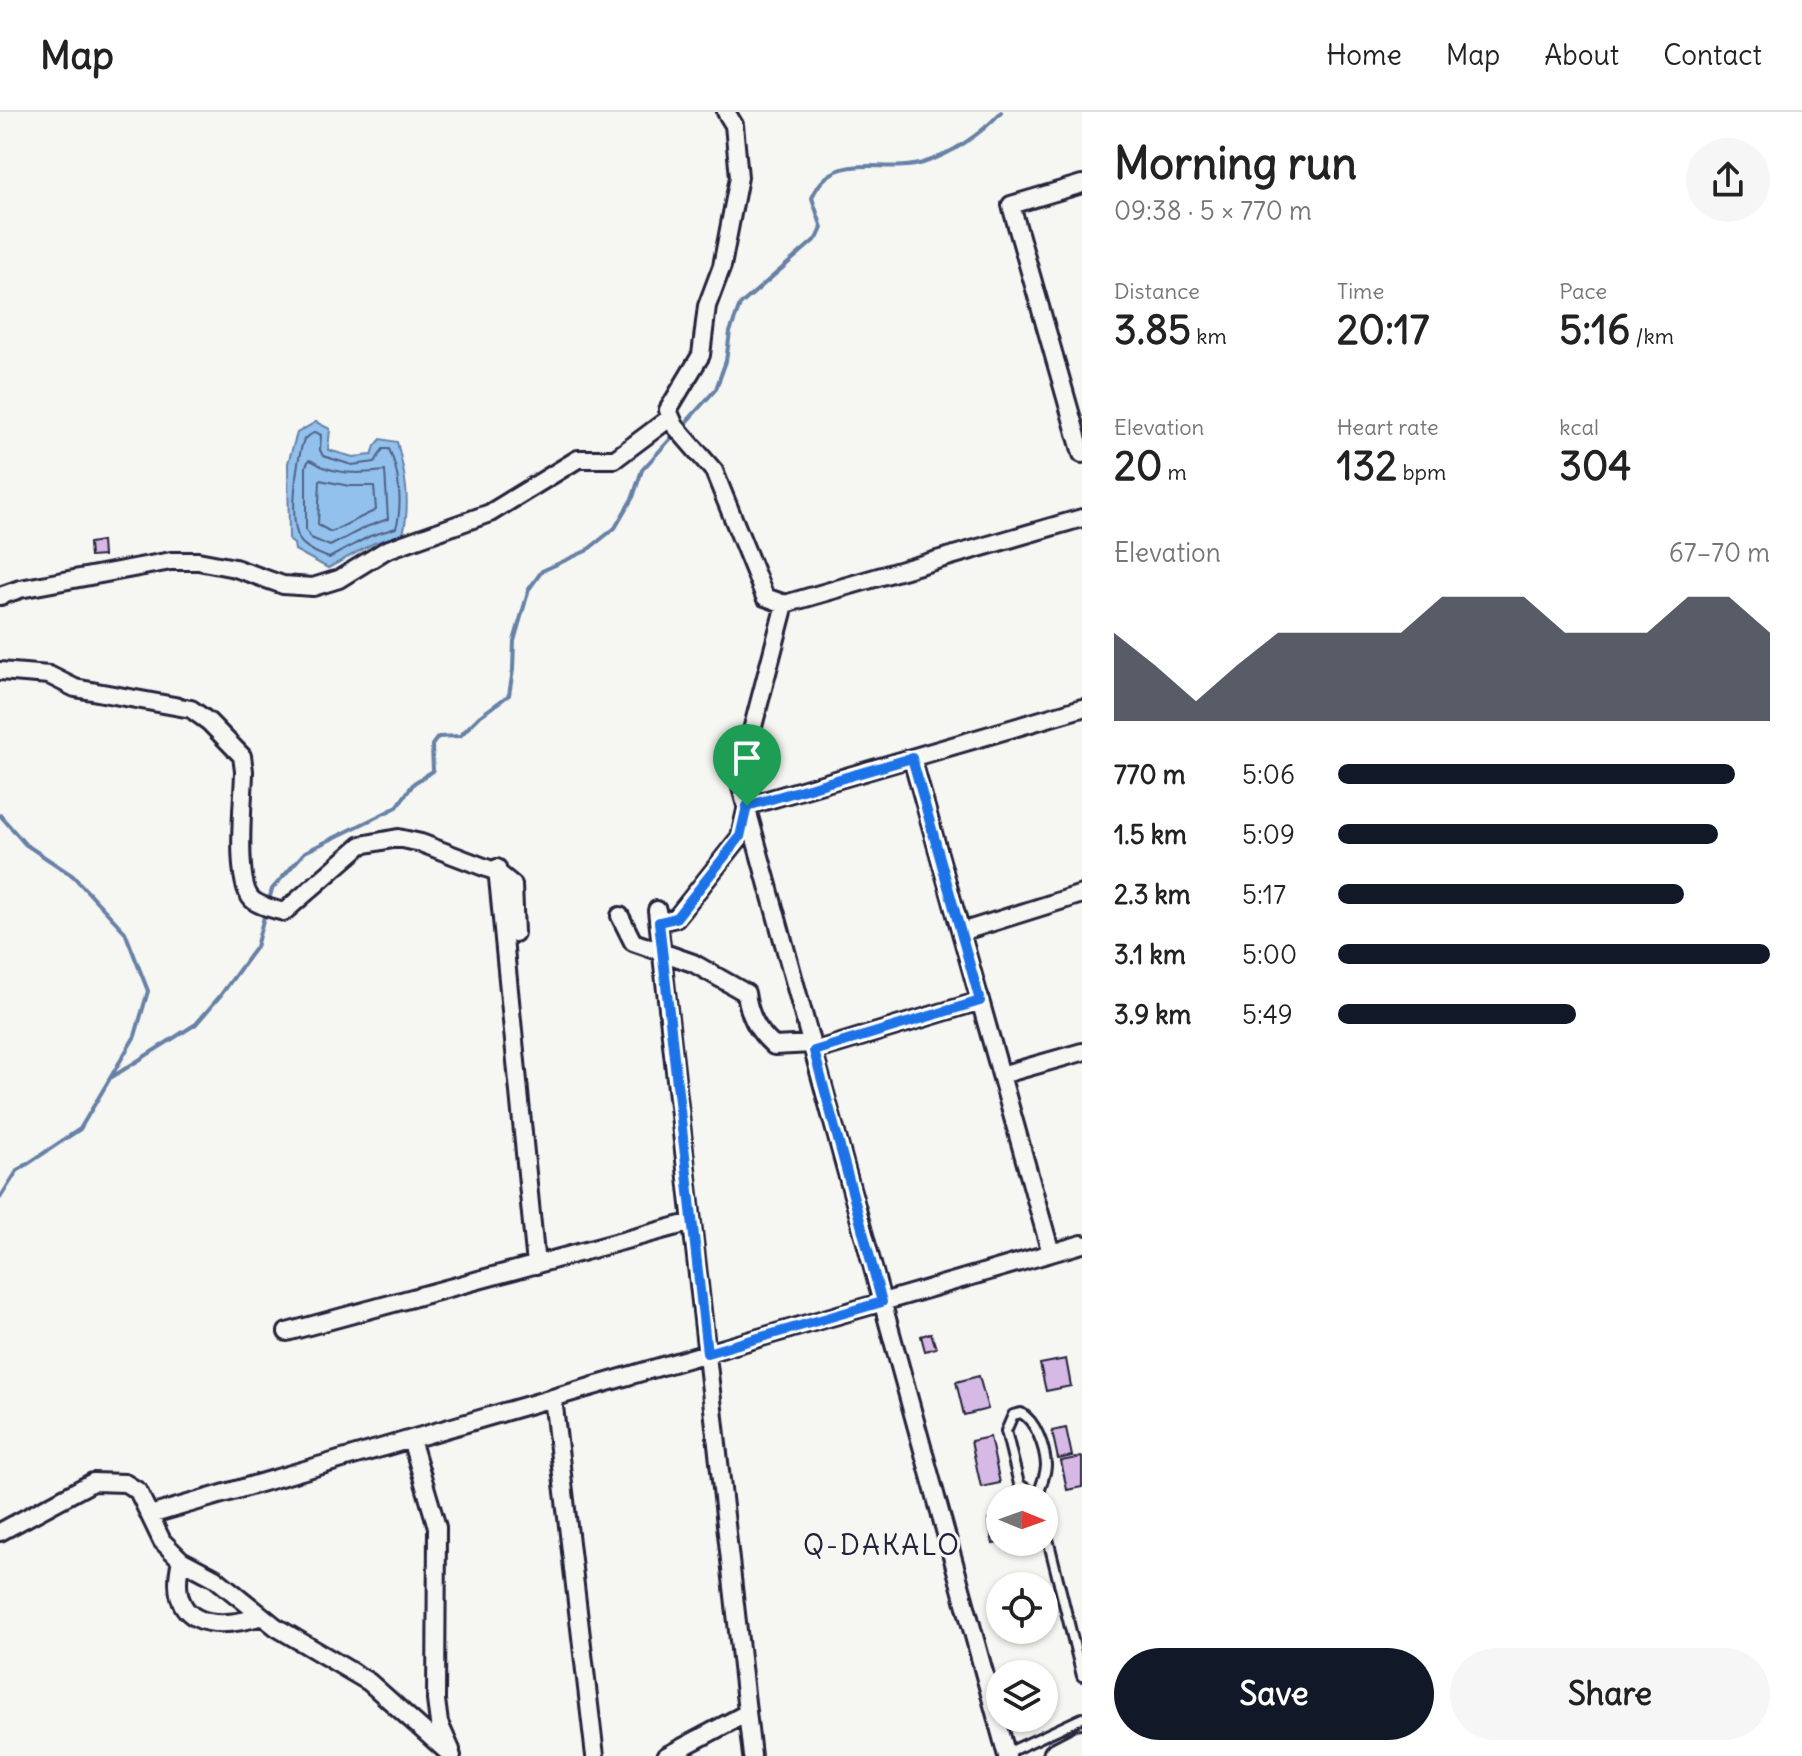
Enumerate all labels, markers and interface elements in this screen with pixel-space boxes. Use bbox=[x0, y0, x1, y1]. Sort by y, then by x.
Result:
text: Map bbox=[40, 32, 114, 79]
text: Home bbox=[1326, 37, 1402, 73]
text: Map bbox=[1446, 37, 1500, 73]
text: About bbox=[1544, 37, 1619, 73]
text: Contact bbox=[1663, 37, 1762, 73]
text: Morning run bbox=[1114, 136, 1357, 191]
button: share bbox=[1686, 138, 1770, 222]
text: 09:38 · 5 × 770 m bbox=[1114, 194, 1312, 227]
text: Distance bbox=[1114, 277, 1200, 305]
text: Time bbox=[1337, 277, 1384, 305]
text: Pace bbox=[1559, 277, 1607, 305]
text: 3.85 bbox=[1114, 305, 1191, 355]
text: 20:17 bbox=[1337, 305, 1429, 355]
text: 5:16 bbox=[1559, 305, 1630, 355]
text: km bbox=[1191, 322, 1227, 350]
text: /km bbox=[1630, 322, 1674, 350]
text: Elevation bbox=[1114, 413, 1204, 441]
text: Heart rate bbox=[1337, 413, 1439, 441]
text: kcal bbox=[1559, 413, 1599, 441]
text: 20 bbox=[1114, 441, 1162, 491]
text: 132 bbox=[1337, 441, 1397, 491]
text: 304 bbox=[1559, 441, 1632, 491]
text: m bbox=[1162, 458, 1187, 486]
text: bpm bbox=[1397, 458, 1446, 486]
text: Elevation bbox=[1114, 536, 1221, 569]
text: 67–70 m bbox=[1669, 536, 1770, 569]
pin bbox=[713, 724, 781, 806]
icon: arrive bbox=[725, 736, 769, 780]
text: 770 m bbox=[1114, 758, 1186, 791]
text: 5:06 bbox=[1242, 758, 1295, 791]
text: 1.5 km bbox=[1114, 818, 1187, 851]
text: 5:09 bbox=[1242, 818, 1295, 851]
text: 2.3 km bbox=[1114, 878, 1191, 911]
text: 5:17 bbox=[1242, 878, 1286, 911]
text: 3.1 km bbox=[1114, 938, 1186, 971]
text: 5:00 bbox=[1242, 938, 1297, 971]
text: 3.9 km bbox=[1114, 998, 1191, 1031]
text: 5:49 bbox=[1242, 998, 1293, 1031]
north arrow bbox=[986, 1484, 1058, 1556]
map controls bbox=[986, 1484, 1058, 1732]
district label: Q-DAKALO bbox=[803, 1527, 961, 1563]
button: locate bbox=[986, 1572, 1058, 1644]
button: Save bbox=[1114, 1648, 1434, 1740]
button: Share bbox=[1450, 1648, 1770, 1740]
button: layers bbox=[986, 1660, 1058, 1732]

